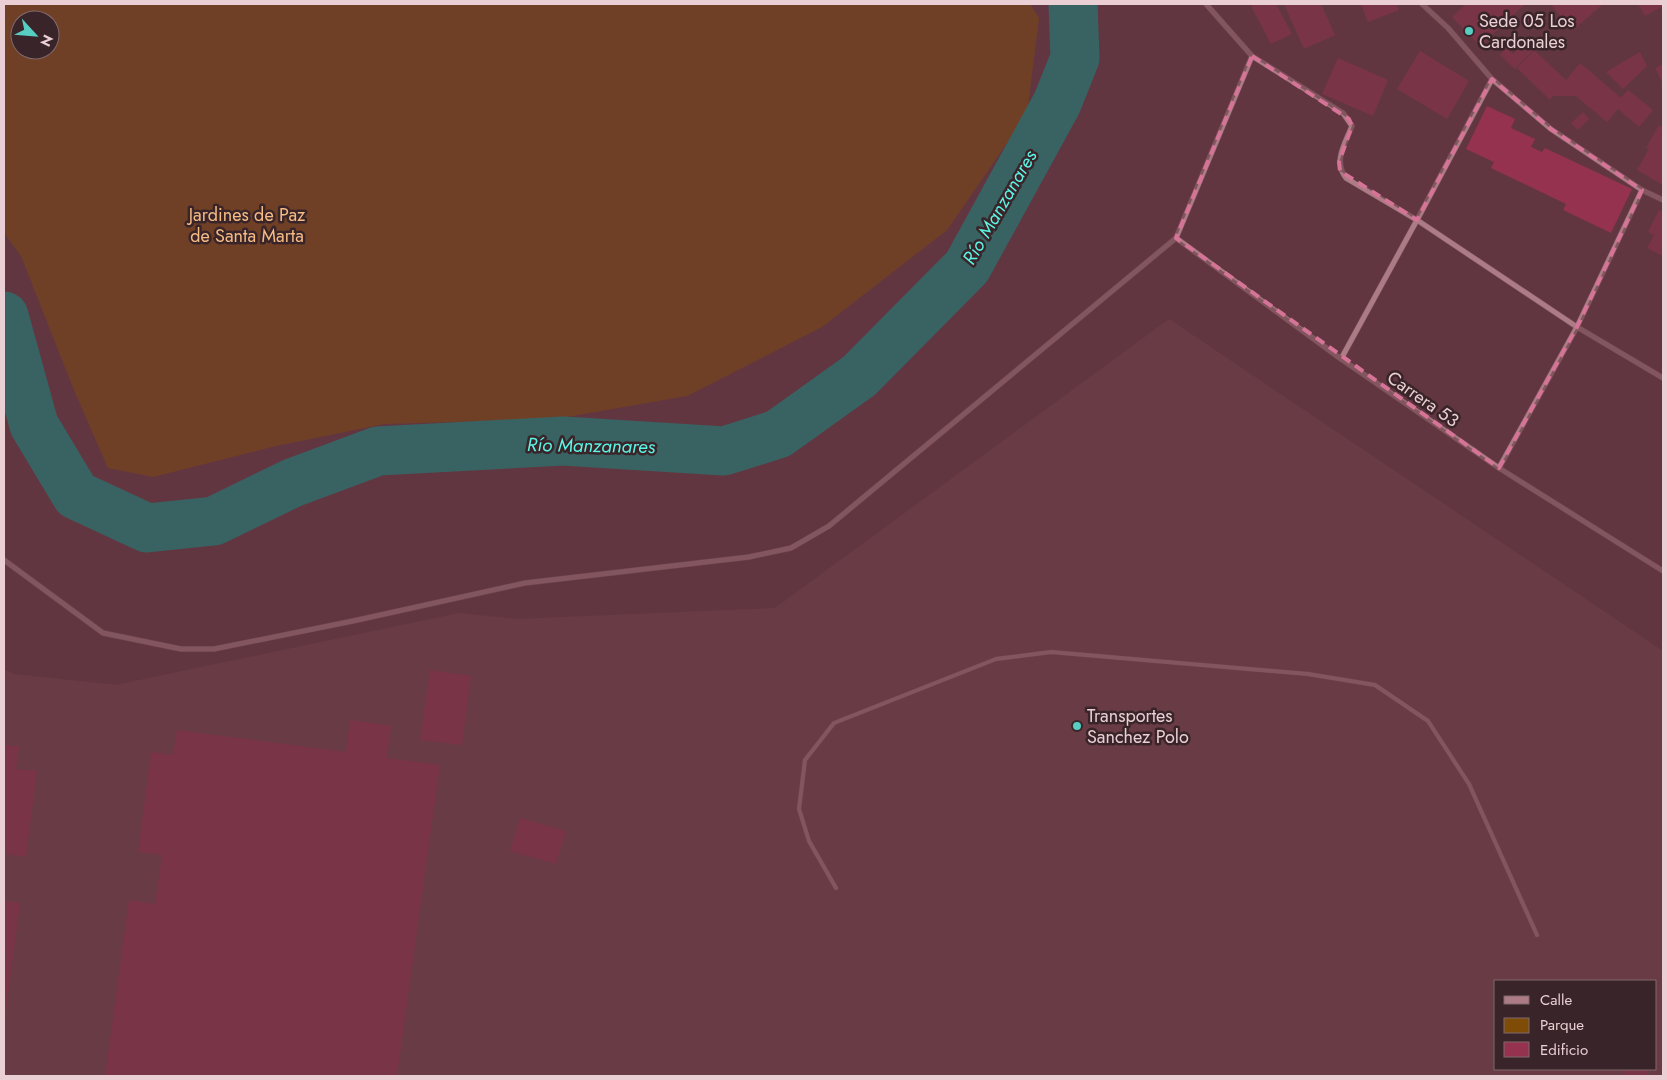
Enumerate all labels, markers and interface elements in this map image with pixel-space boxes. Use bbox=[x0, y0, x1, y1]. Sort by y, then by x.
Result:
place label: Sede 05 Los Cardonales bbox=[1479, 8, 1575, 55]
north arrow bbox=[10, 10, 60, 60]
marker: Sede 05 Los Cardonales bbox=[1463, 25, 1475, 37]
text: N bbox=[35, 31, 58, 50]
water label: Río Manzanares bbox=[956, 145, 1043, 269]
park label: Jardines de Paz de Santa Marta bbox=[187, 202, 306, 249]
street label: Carrera 53 bbox=[1382, 365, 1464, 433]
water label: Río Manzanares bbox=[527, 431, 656, 460]
place label: Transportes Sanchez Polo bbox=[1087, 703, 1189, 750]
marker: Transportes Sanchez Polo bbox=[1071, 720, 1083, 732]
legend bbox=[1494, 980, 1657, 1070]
text: Calle bbox=[1540, 989, 1572, 1011]
text: Parque bbox=[1540, 1014, 1584, 1036]
text: Edificio bbox=[1540, 1039, 1588, 1061]

